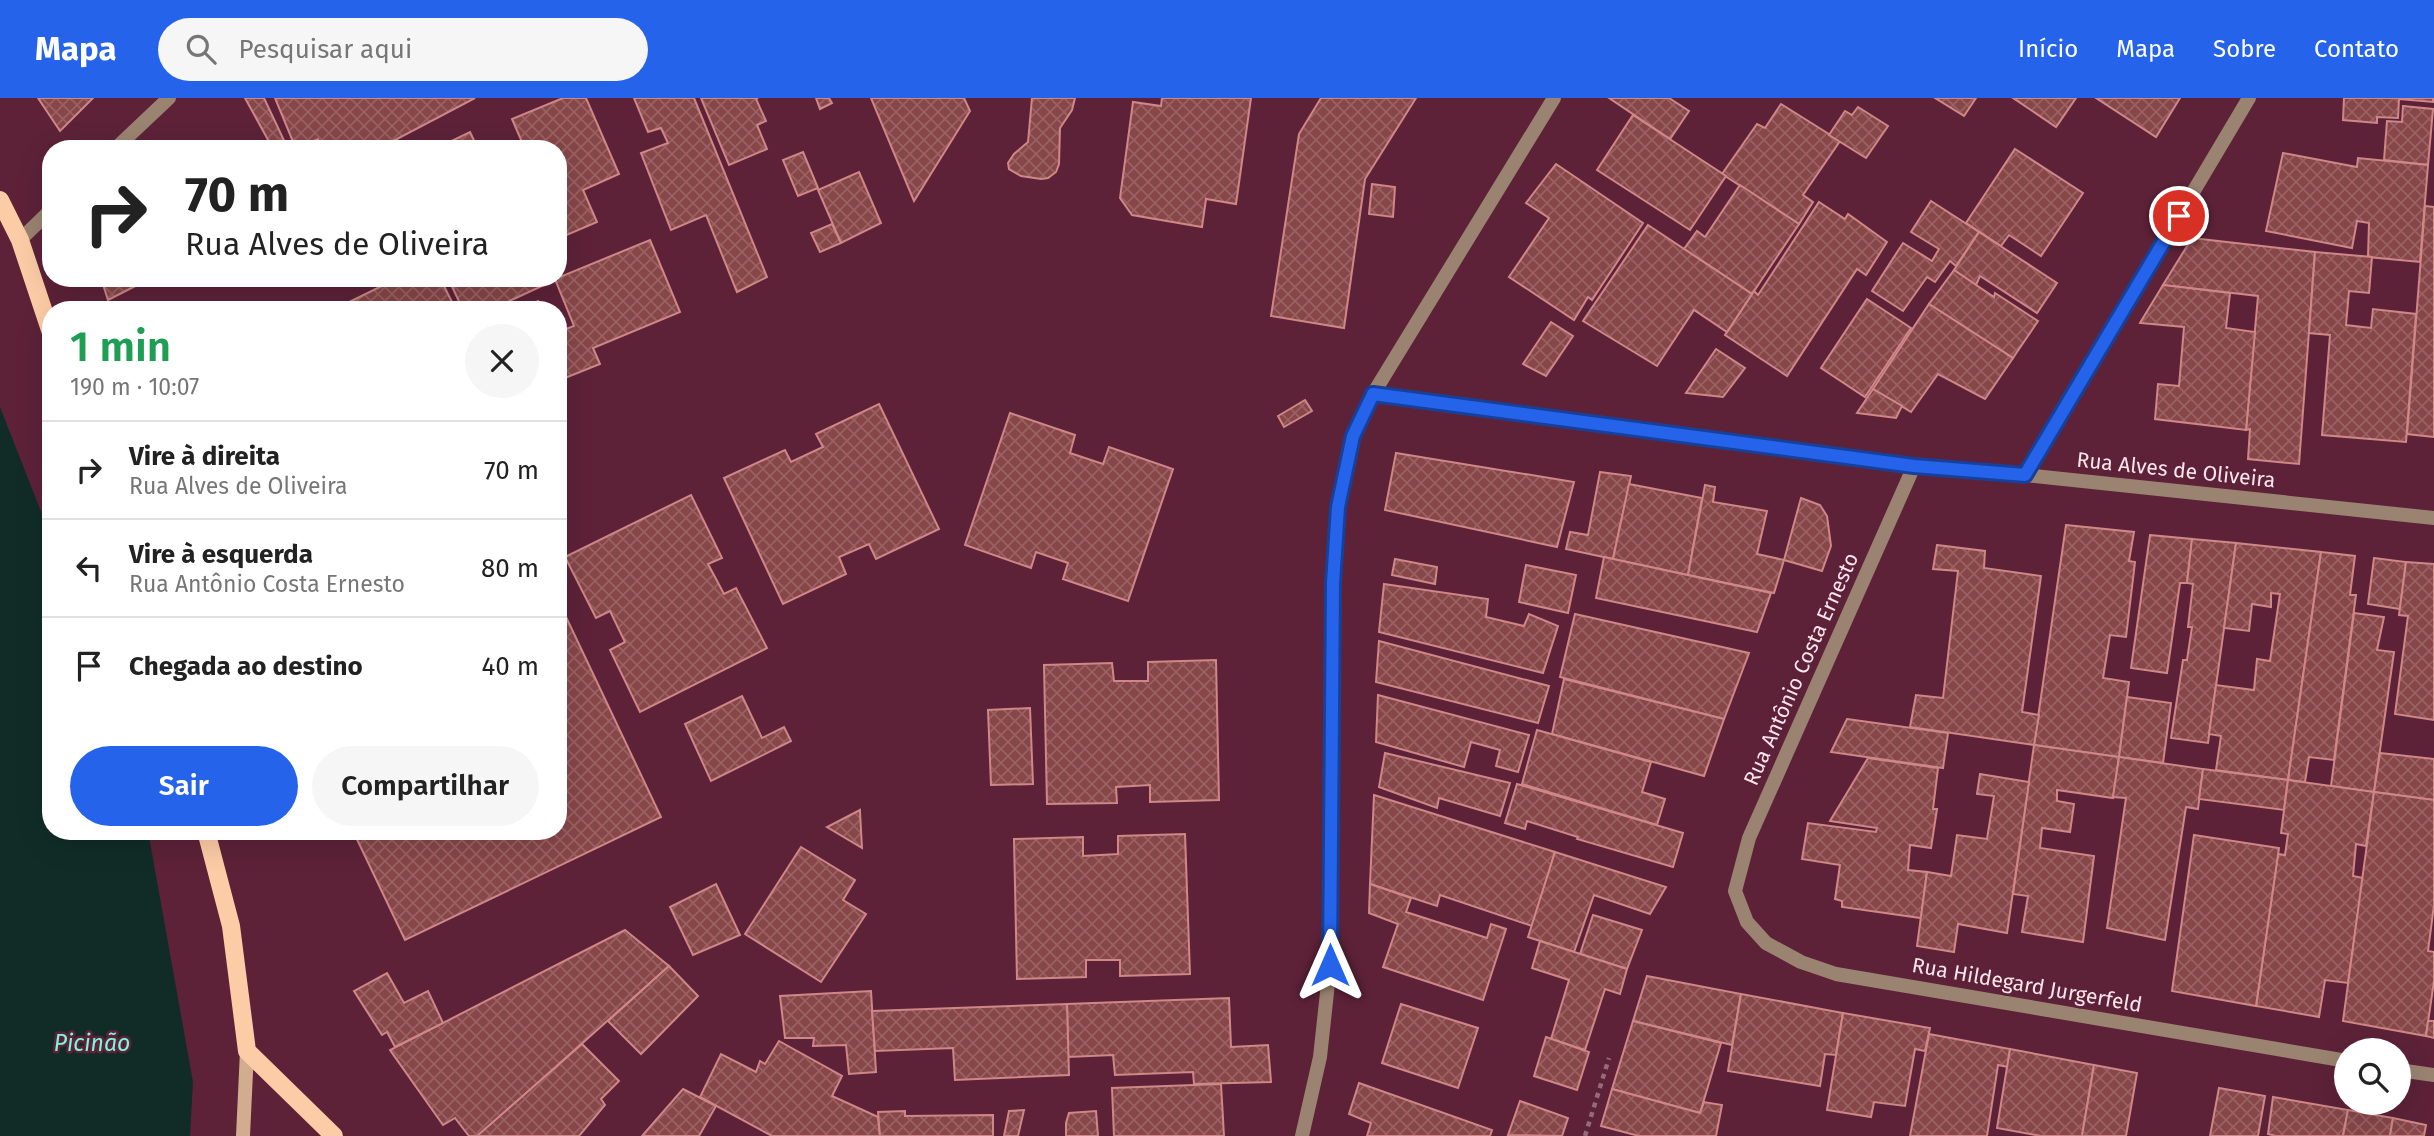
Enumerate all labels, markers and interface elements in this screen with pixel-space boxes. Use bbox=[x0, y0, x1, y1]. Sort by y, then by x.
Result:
search box bbox=[158, 18, 648, 81]
text: Mapa bbox=[35, 29, 116, 69]
icon: search bbox=[182, 30, 220, 68]
text: Pesquisar aqui bbox=[238, 34, 412, 65]
text: Início bbox=[2018, 35, 2078, 63]
text: Mapa bbox=[2116, 35, 2175, 63]
text: Sobre bbox=[2213, 35, 2276, 63]
text: Contato bbox=[2314, 35, 2399, 63]
text: 70 m bbox=[185, 165, 289, 224]
icon: right bbox=[70, 168, 161, 259]
pin bbox=[2149, 186, 2209, 246]
icon: arrive bbox=[2160, 197, 2198, 235]
text: Rua Alves de Oliveira bbox=[185, 225, 489, 263]
text: 1 min bbox=[70, 322, 171, 372]
button: close bbox=[465, 324, 539, 398]
text: 190 m · 10:07 bbox=[70, 373, 199, 401]
text: Vire à direita bbox=[129, 441, 280, 472]
street label: Rua Alves de Oliveira bbox=[2075, 447, 2277, 493]
icon: right bbox=[70, 451, 108, 489]
text: 70 m bbox=[484, 455, 539, 486]
text: Rua Alves de Oliveira bbox=[129, 472, 348, 500]
text: Vire à esquerda bbox=[129, 539, 313, 570]
icon: left bbox=[70, 549, 108, 587]
street label: Rua Antônio Costa Ernesto bbox=[1738, 549, 1864, 789]
text: 80 m bbox=[481, 553, 539, 584]
text: Rua Antônio Costa Ernesto bbox=[129, 570, 405, 598]
icon: arrive bbox=[70, 647, 108, 685]
text: Chegada ao destino bbox=[129, 651, 363, 682]
text: 40 m bbox=[481, 651, 539, 682]
button: Sair bbox=[70, 746, 298, 826]
button: Compartilhar bbox=[312, 746, 539, 826]
position arrow bbox=[1293, 928, 1367, 1002]
street label: Rua Hildegard Jurgerfeld bbox=[1910, 952, 2144, 1018]
water label: Picinão bbox=[54, 1029, 130, 1057]
map controls bbox=[2334, 1038, 2411, 1115]
button: search bbox=[2334, 1038, 2411, 1115]

